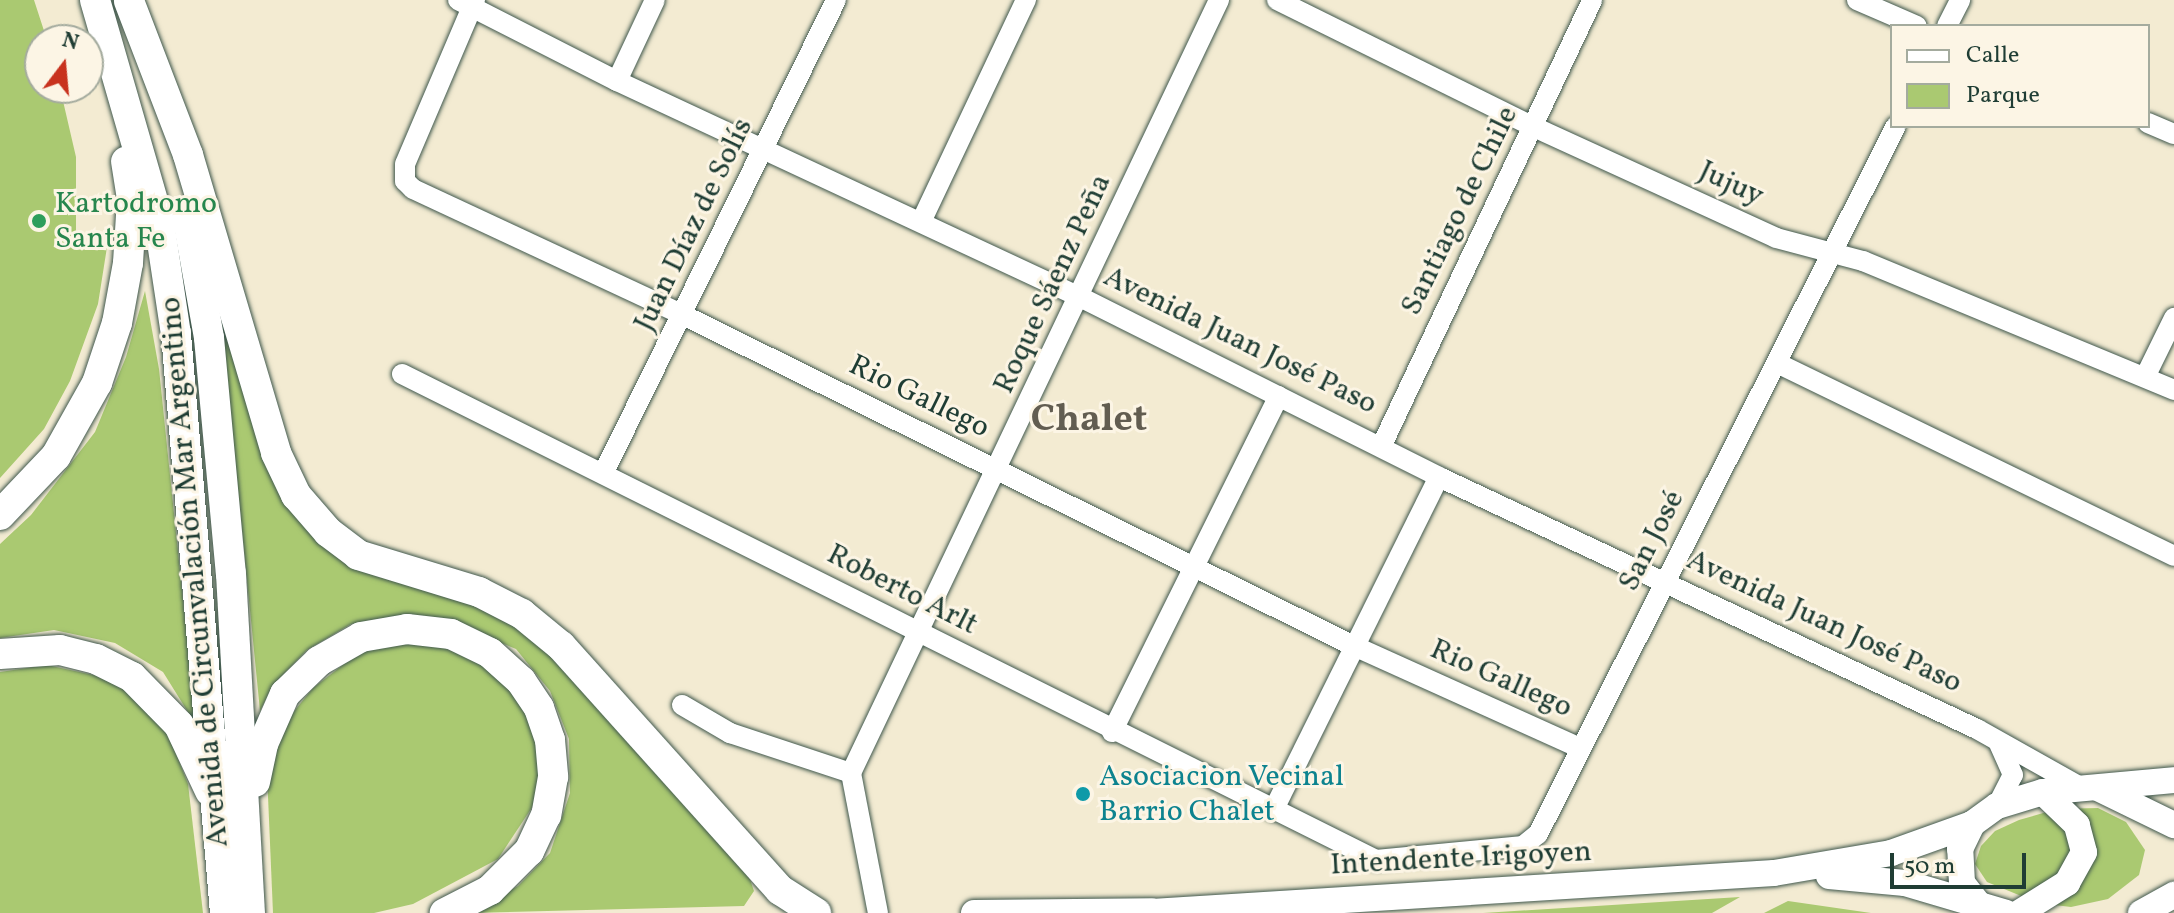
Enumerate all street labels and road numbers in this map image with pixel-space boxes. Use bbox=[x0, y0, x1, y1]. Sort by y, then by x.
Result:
street label: Santiago de Chile bbox=[1394, 101, 1526, 321]
street label: Juan Díaz de Solís bbox=[627, 113, 761, 337]
street label: Jujuy bbox=[1693, 153, 1769, 215]
street label: Roque Sáenz Peña bbox=[986, 169, 1120, 399]
street label: Avenida Juan José Paso bbox=[1097, 259, 1383, 423]
street label: Avenida de Circunvalación Mar Argentino bbox=[153, 295, 237, 849]
street label: Rio Gallego bbox=[843, 348, 995, 446]
street label: San José bbox=[1611, 485, 1693, 597]
street label: Roberto Arlt bbox=[821, 537, 983, 643]
street label: Avenida Juan José Paso bbox=[1681, 542, 1967, 702]
street label: Rio Gallego bbox=[1424, 632, 1578, 726]
street label: Intendente Irigoyen bbox=[1329, 834, 1593, 884]

